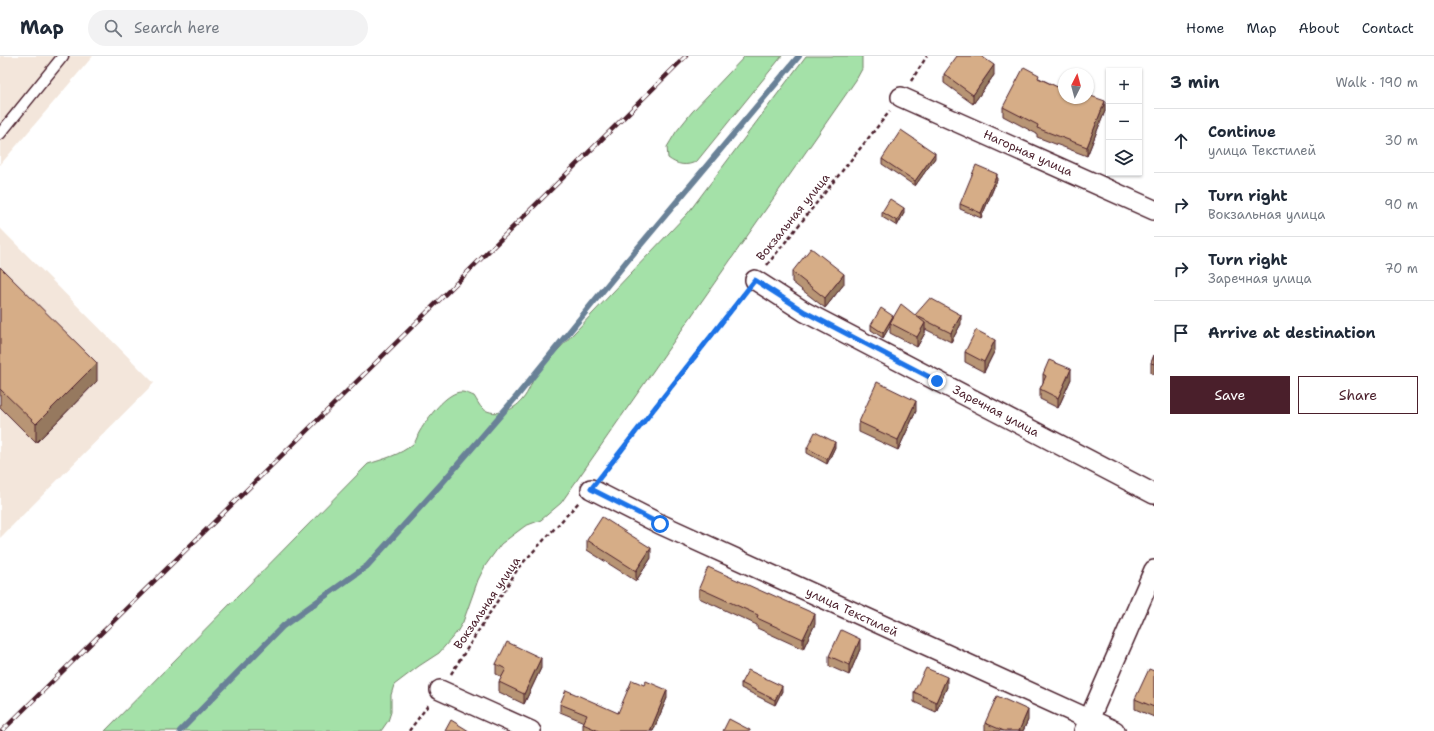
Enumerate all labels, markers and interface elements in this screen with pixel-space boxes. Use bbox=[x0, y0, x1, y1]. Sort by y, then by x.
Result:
search box bbox=[88, 10, 368, 46]
text: Map bbox=[20, 15, 64, 40]
icon: search bbox=[102, 17, 124, 39]
text: Search here bbox=[134, 18, 220, 38]
text: Home bbox=[1186, 19, 1225, 37]
text: Map bbox=[1247, 19, 1277, 37]
text: About bbox=[1299, 19, 1340, 37]
text: Contact bbox=[1362, 19, 1414, 37]
north arrow bbox=[1058, 68, 1094, 104]
map controls bbox=[1106, 68, 1142, 176]
button: + bbox=[1106, 68, 1142, 104]
text: 3 min bbox=[1170, 71, 1220, 93]
text: Walk · 190 m bbox=[1336, 74, 1418, 91]
button: − bbox=[1106, 104, 1142, 140]
text: Continue bbox=[1208, 122, 1276, 142]
street label: Нагорная улица bbox=[981, 126, 1076, 180]
icon: ahead bbox=[1170, 130, 1192, 152]
text: 30 m bbox=[1384, 132, 1418, 149]
button: layers bbox=[1106, 140, 1142, 176]
text: улица Текстилей bbox=[1208, 142, 1316, 159]
street label: Вокзальная улица bbox=[753, 169, 834, 264]
text: Turn right bbox=[1208, 186, 1288, 206]
icon: right bbox=[1170, 194, 1192, 216]
text: 90 m bbox=[1384, 196, 1418, 213]
text: Вокзальная улица bbox=[1208, 206, 1325, 223]
text: Turn right bbox=[1208, 250, 1288, 270]
icon: right bbox=[1170, 258, 1192, 280]
text: 70 m bbox=[1384, 260, 1418, 277]
text: Заречная улица bbox=[1208, 270, 1312, 287]
icon: arrive bbox=[1170, 322, 1192, 344]
text: Arrive at destination bbox=[1208, 323, 1376, 343]
route end bbox=[928, 372, 946, 390]
button: Save bbox=[1170, 376, 1290, 414]
button: Share bbox=[1298, 376, 1418, 414]
street label: Заречная улица bbox=[950, 381, 1042, 441]
route start bbox=[651, 515, 669, 533]
street label: Вокзальная улица bbox=[450, 553, 524, 652]
street label: улица Текстилей bbox=[803, 584, 901, 640]

